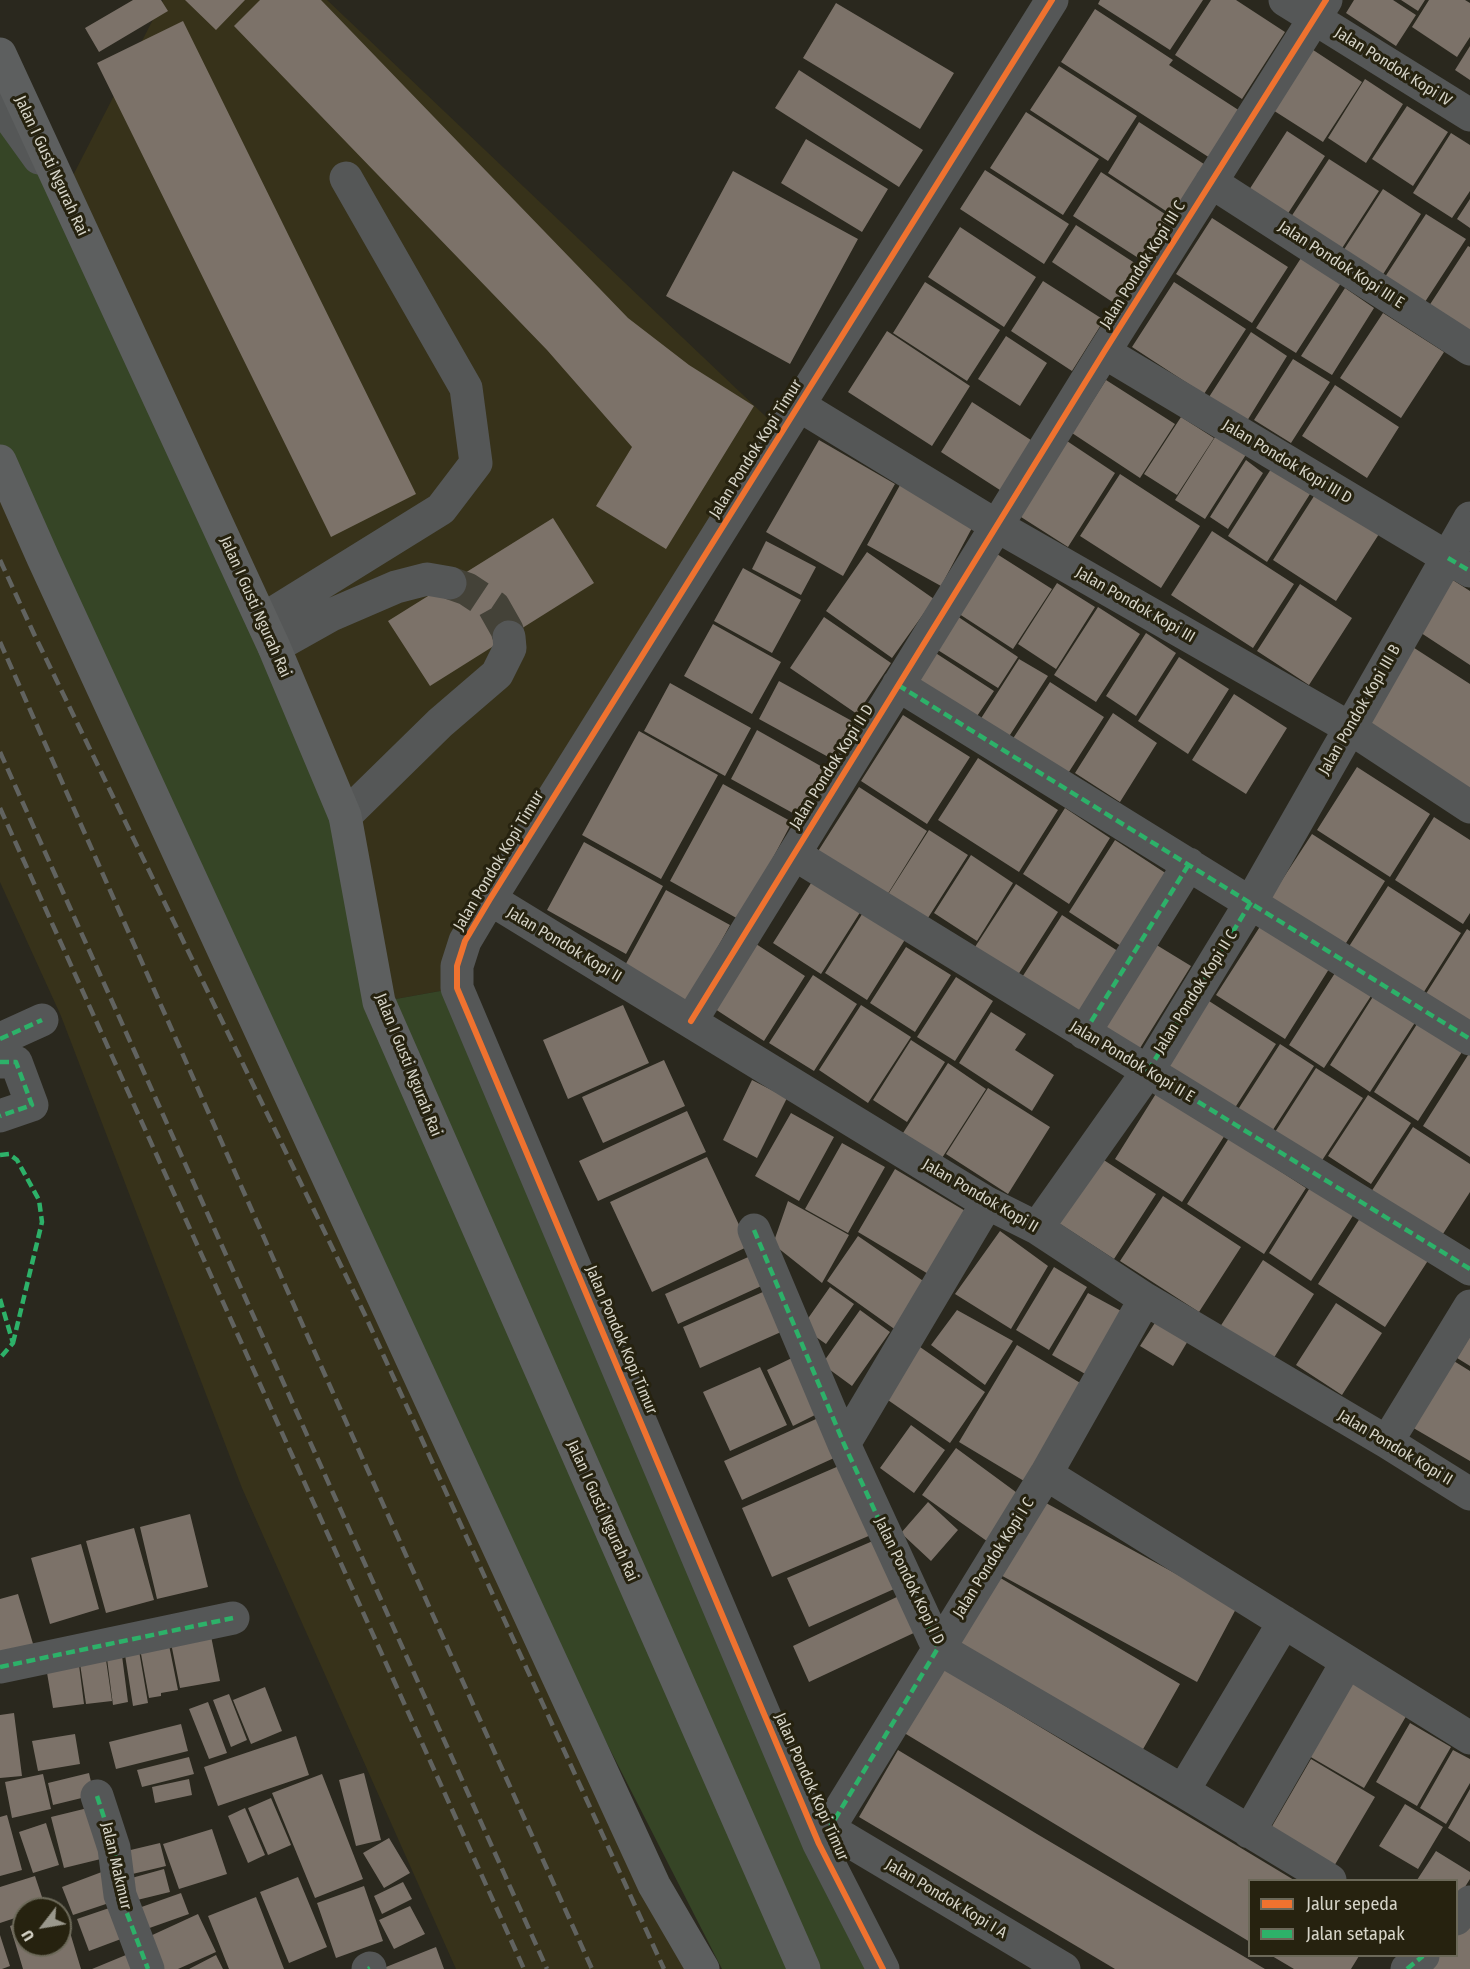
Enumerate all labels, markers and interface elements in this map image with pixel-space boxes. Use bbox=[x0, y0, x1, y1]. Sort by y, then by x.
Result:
street label: Jalan Pondok Kopi IV bbox=[1331, 23, 1455, 111]
street label: Jalan I Gusti Ngurah Rai bbox=[10, 93, 92, 239]
street label: Jalan Pondok Kopi III C bbox=[1096, 198, 1190, 332]
street label: Jalan Pondok Kopi III E bbox=[1275, 217, 1407, 313]
street label: Jalan Pondok Kopi Timur bbox=[706, 376, 806, 522]
street label: Jalan Pondok Kopi III D bbox=[1219, 416, 1355, 508]
street label: Jalan I Gusti Ngurah Rai bbox=[215, 533, 295, 681]
street label: Jalan Pondok Kopi III bbox=[1072, 563, 1198, 647]
street label: Jalan Pondok Kopi III B bbox=[1315, 641, 1405, 779]
street label: Jalan Pondok Kopi II D bbox=[786, 701, 878, 833]
street label: Jalan Pondok Kopi Timur bbox=[450, 788, 548, 934]
street label: Jalan Pondok Kopi II bbox=[503, 903, 625, 987]
street label: Jalan Pondok Kopi II C bbox=[1150, 927, 1242, 1057]
street label: Jalan I Gusti Ngurah Rai bbox=[371, 991, 445, 1139]
street label: Jalan Pondok Kopi II E bbox=[1066, 1017, 1198, 1107]
street label: Jalan Pondok Kopi II bbox=[919, 1155, 1041, 1237]
street label: Jalan Pondok Kopi Timur bbox=[581, 1263, 661, 1417]
street label: Jalan Pondok Kopi II bbox=[1334, 1406, 1456, 1490]
street label: Jalan I Gusti Ngurah Rai bbox=[562, 1437, 642, 1585]
street label: Jalan Pondok Kopi I C bbox=[949, 1494, 1039, 1622]
street label: Jalan Pondok Kopi I D bbox=[870, 1514, 948, 1648]
street label: Jalan Pondok Kopi Timur bbox=[770, 1710, 852, 1864]
street label: Jalan Makmur bbox=[97, 1820, 135, 1912]
street label: Jalan Pondok Kopi I A bbox=[882, 1855, 1010, 1943]
legend bbox=[1248, 1879, 1458, 1957]
text: Jalur sepeda bbox=[1306, 1893, 1398, 1915]
north arrow bbox=[12, 1897, 72, 1957]
text: Jalan setapak bbox=[1306, 1923, 1405, 1945]
text: U bbox=[17, 1927, 38, 1944]

